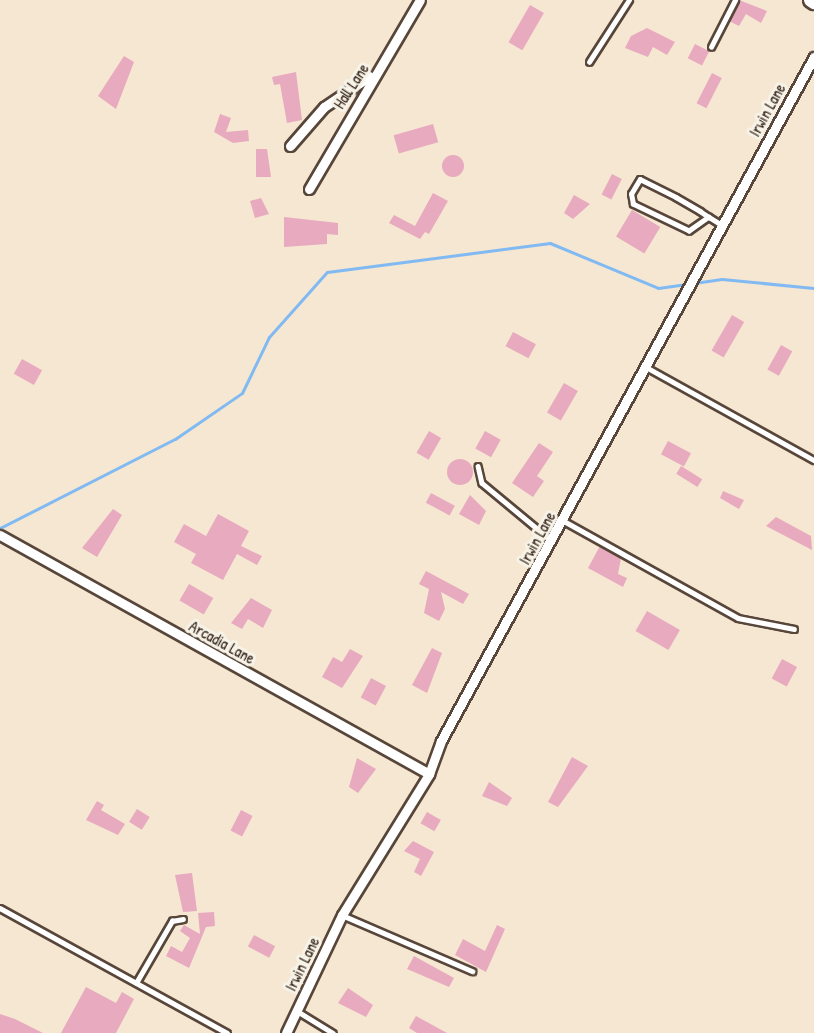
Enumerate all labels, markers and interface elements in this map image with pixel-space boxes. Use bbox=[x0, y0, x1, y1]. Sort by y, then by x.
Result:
street label: Hall Lane bbox=[329, 60, 373, 112]
street label: Irwin Lane bbox=[745, 80, 789, 140]
street label: Irwin Lane bbox=[515, 508, 559, 568]
street label: Arcadia Lane bbox=[186, 616, 258, 668]
street label: Irwin Lane bbox=[281, 934, 323, 994]

